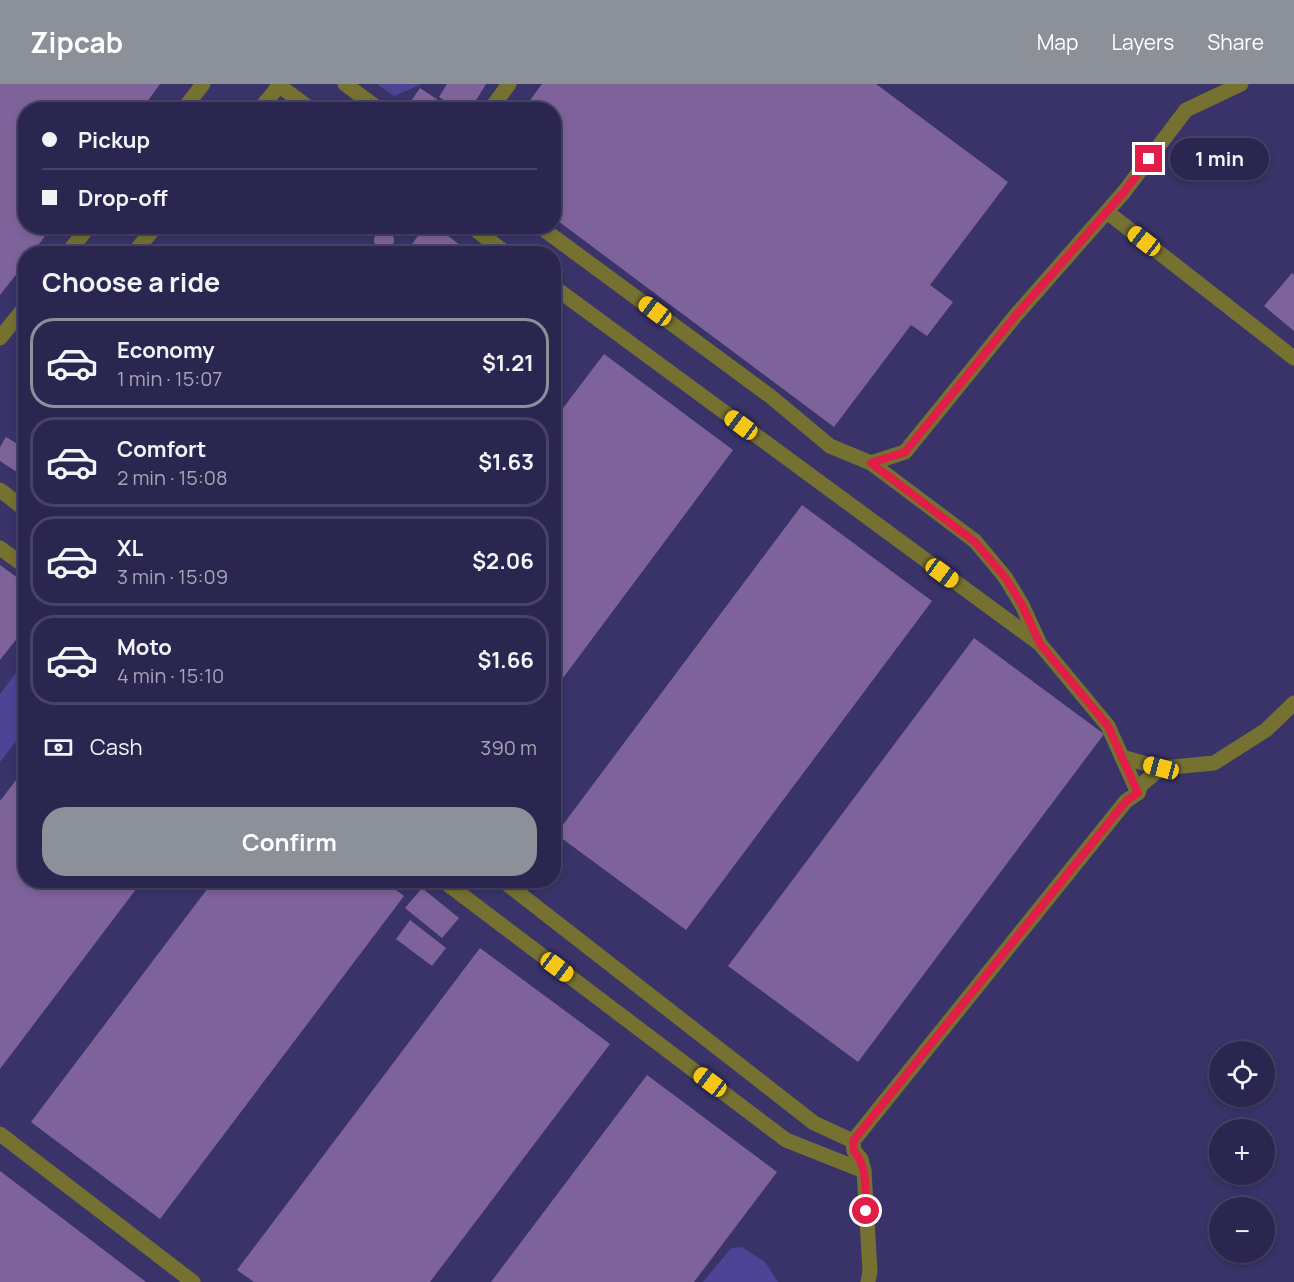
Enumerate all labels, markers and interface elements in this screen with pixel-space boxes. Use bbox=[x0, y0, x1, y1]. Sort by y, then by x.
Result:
text: Zipcab bbox=[30, 23, 123, 61]
text: Map bbox=[1037, 28, 1078, 56]
text: Layers bbox=[1111, 28, 1174, 56]
text: Share bbox=[1207, 28, 1264, 56]
text: Pickup bbox=[78, 125, 150, 155]
callout: 1 min bbox=[1170, 138, 1269, 180]
route end bbox=[1135, 145, 1162, 172]
text: 1 min bbox=[1195, 145, 1244, 172]
text: Drop-off bbox=[78, 183, 168, 213]
car bbox=[1124, 223, 1164, 259]
text: Choose a ride bbox=[42, 263, 220, 300]
car bbox=[635, 293, 675, 329]
text: Economy bbox=[117, 335, 215, 365]
icon: car bbox=[45, 336, 99, 390]
text: $1.21 bbox=[482, 348, 534, 378]
text: 1 min · 15:07 bbox=[117, 365, 222, 392]
car bbox=[721, 407, 761, 443]
text: Comfort bbox=[117, 434, 206, 464]
icon: car bbox=[45, 435, 99, 489]
text: $1.63 bbox=[478, 447, 534, 477]
text: 2 min · 15:08 bbox=[117, 464, 228, 491]
text: XL bbox=[117, 533, 143, 563]
icon: car bbox=[45, 534, 99, 588]
text: $2.06 bbox=[472, 546, 534, 576]
car bbox=[922, 555, 962, 591]
text: 3 min · 15:09 bbox=[117, 563, 228, 590]
text: Moto bbox=[117, 632, 172, 662]
icon: car bbox=[45, 633, 99, 687]
text: $1.66 bbox=[477, 645, 534, 675]
text: 4 min · 15:10 bbox=[117, 662, 224, 689]
icon: cash bbox=[42, 731, 75, 764]
text: Cash bbox=[90, 732, 143, 762]
text: 390 m bbox=[480, 734, 537, 761]
car bbox=[1141, 755, 1181, 781]
button: Confirm bbox=[42, 807, 537, 876]
car bbox=[537, 949, 577, 985]
map controls bbox=[1209, 1041, 1275, 1263]
button: locate bbox=[1209, 1041, 1275, 1107]
car bbox=[690, 1064, 730, 1100]
button: + bbox=[1209, 1119, 1275, 1185]
route start bbox=[852, 1197, 879, 1224]
button: − bbox=[1209, 1197, 1275, 1263]

